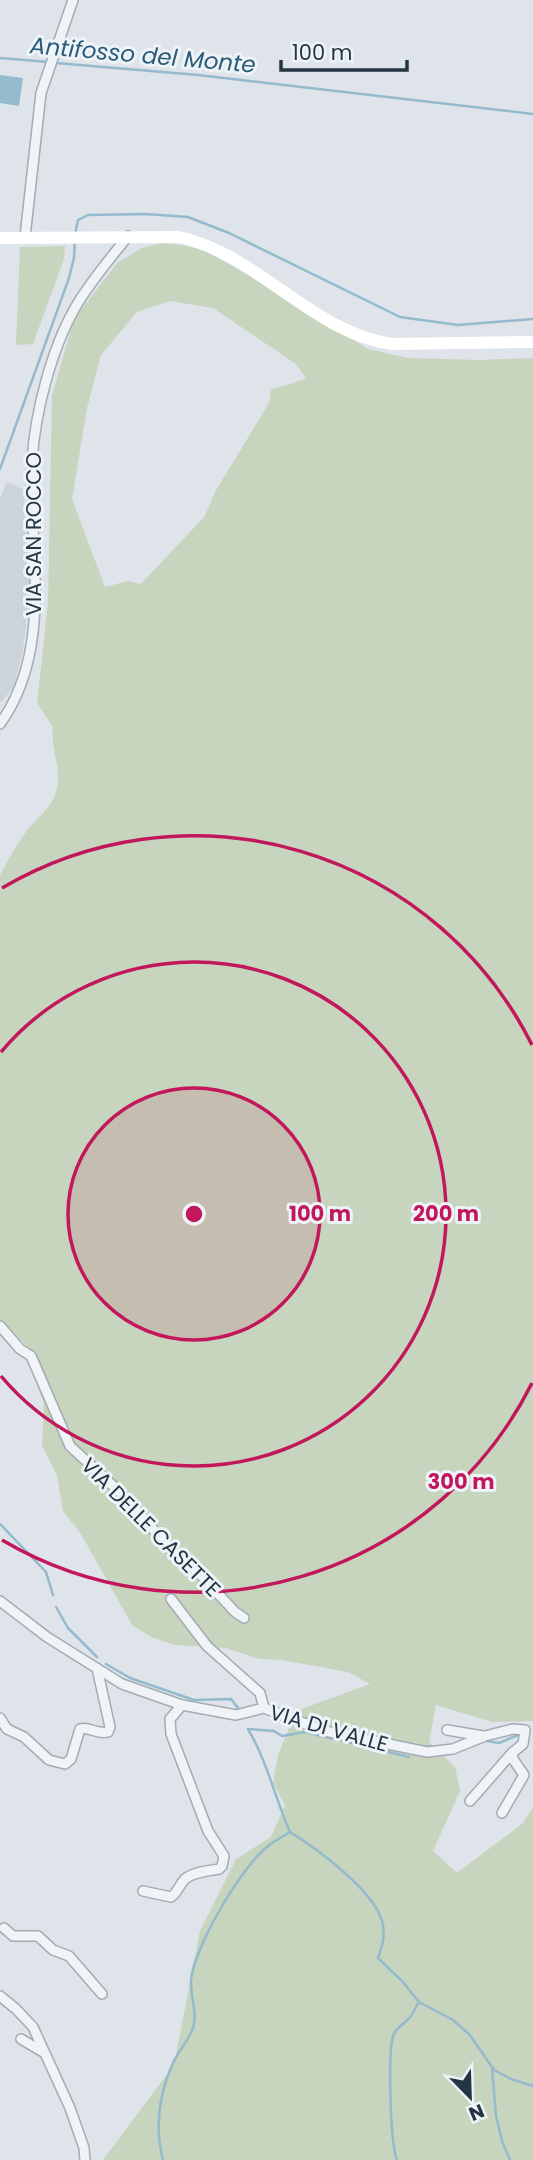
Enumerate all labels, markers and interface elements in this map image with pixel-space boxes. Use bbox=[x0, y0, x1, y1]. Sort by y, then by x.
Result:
scale bar bbox=[281, 28, 407, 72]
water label: Antifosso del Monte bbox=[28, 29, 257, 81]
text: 100 m bbox=[292, 38, 352, 67]
street label: VIA SAN ROCCO bbox=[19, 452, 48, 616]
text: 100 m bbox=[289, 1199, 351, 1228]
text: 200 m bbox=[413, 1199, 479, 1228]
centre of rings bbox=[182, 1202, 206, 1226]
street label: VIA DELLE CASETTE bbox=[75, 1451, 227, 1603]
text: 300 m bbox=[428, 1467, 494, 1496]
street label: VIA DI VALLE bbox=[266, 1697, 392, 1759]
north arrow bbox=[435, 2062, 505, 2132]
text: N bbox=[465, 2097, 488, 2127]

